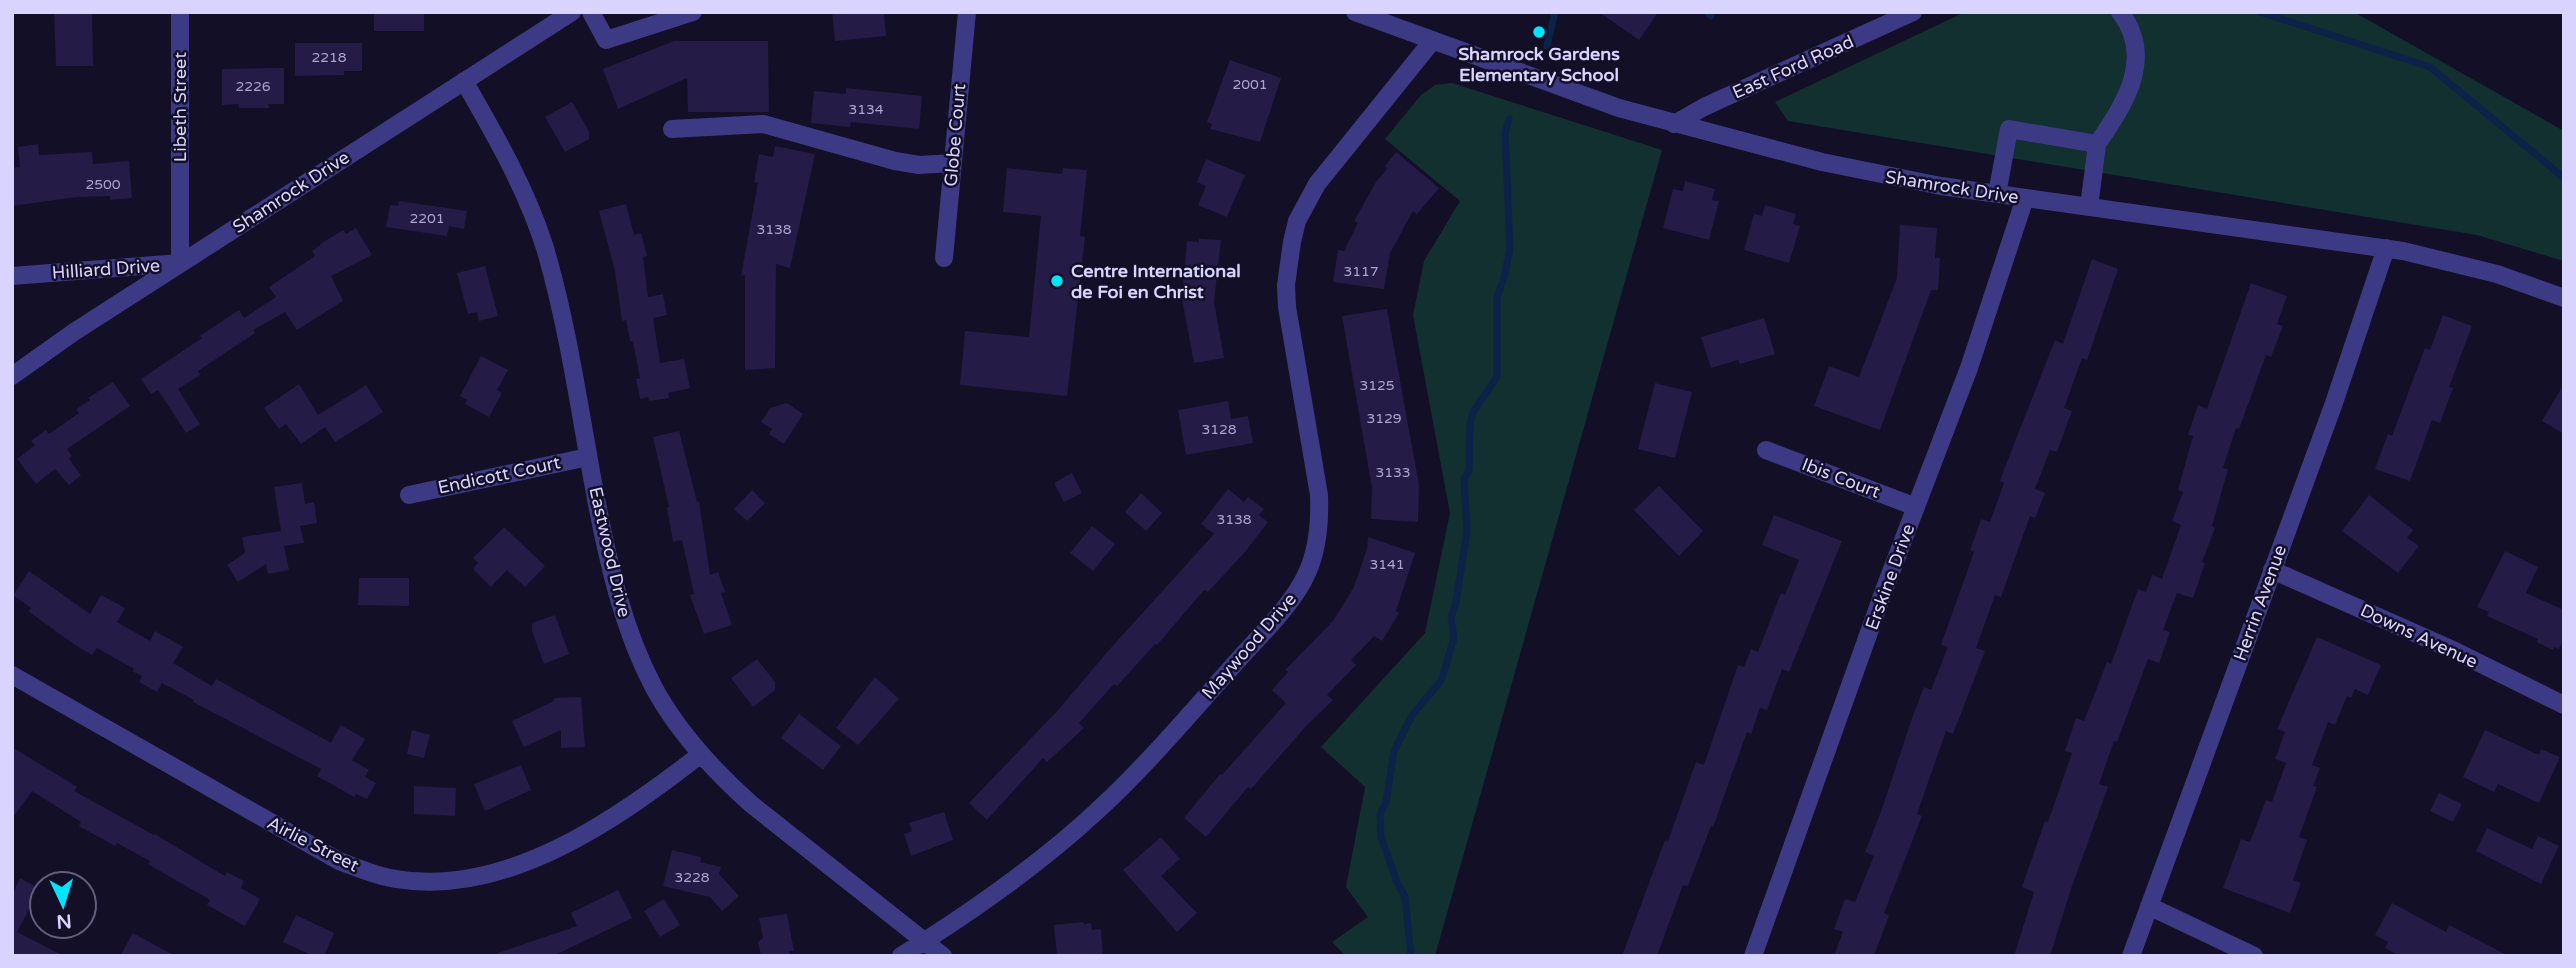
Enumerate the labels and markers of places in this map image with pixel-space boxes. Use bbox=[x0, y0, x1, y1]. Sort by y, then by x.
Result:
marker: Shamrock Gardens Elementary School bbox=[1531, 24, 1547, 40]
place label: Shamrock Gardens Elementary School bbox=[1458, 43, 1620, 86]
place label: Centre International de Foi en Christ bbox=[1071, 260, 1241, 303]
marker: Centre International de Foi en Christ bbox=[1049, 273, 1065, 289]

